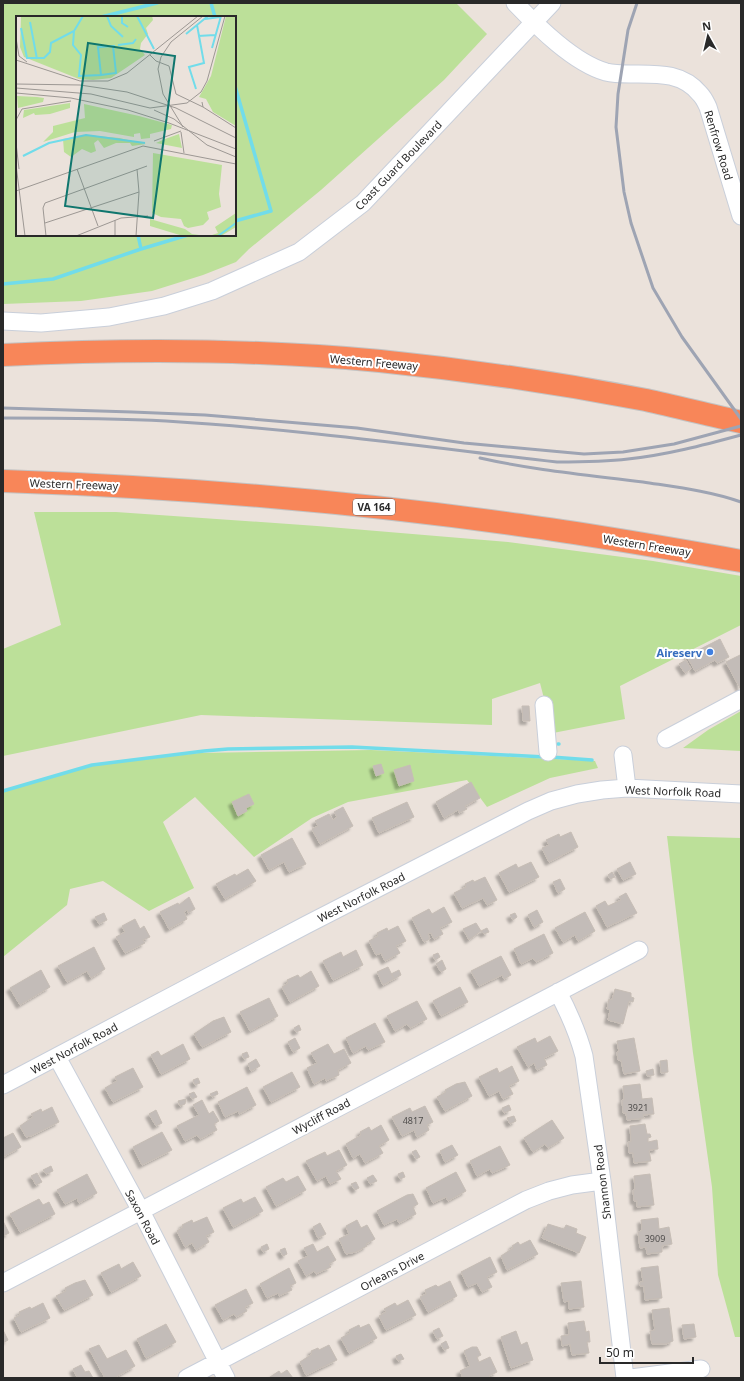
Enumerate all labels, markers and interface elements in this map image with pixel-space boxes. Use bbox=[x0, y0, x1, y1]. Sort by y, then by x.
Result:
inset map bbox=[16, 16, 236, 236]
north arrow bbox=[688, 16, 728, 56]
text: N bbox=[701, 18, 712, 34]
street label: Renfrow Road bbox=[701, 108, 737, 182]
street label: Coast Guard Boulevard bbox=[351, 117, 445, 213]
street label: Western Freeway bbox=[329, 351, 419, 373]
street label: Western Freeway bbox=[30, 475, 119, 493]
road number: VA 164 bbox=[353, 499, 395, 515]
street label: Western Freeway bbox=[602, 531, 692, 559]
place label: Aireserv bbox=[657, 645, 703, 660]
marker: Aireserv bbox=[705, 647, 715, 657]
street label: West Norfolk Road bbox=[625, 782, 721, 800]
street label: West Norfolk Road bbox=[315, 868, 407, 926]
street label: West Norfolk Road bbox=[28, 1019, 120, 1077]
street label: Wycliff Road bbox=[289, 1094, 353, 1138]
house number: 3921 bbox=[628, 1101, 648, 1114]
house number: 4817 bbox=[403, 1114, 423, 1127]
street label: Shannon Road bbox=[590, 1144, 614, 1220]
street label: Saxon Road bbox=[122, 1187, 164, 1247]
house number: 3909 bbox=[645, 1232, 665, 1245]
street label: Orleans Drive bbox=[357, 1248, 427, 1294]
scale bar bbox=[600, 1339, 693, 1365]
text: 50 m bbox=[606, 1344, 634, 1361]

